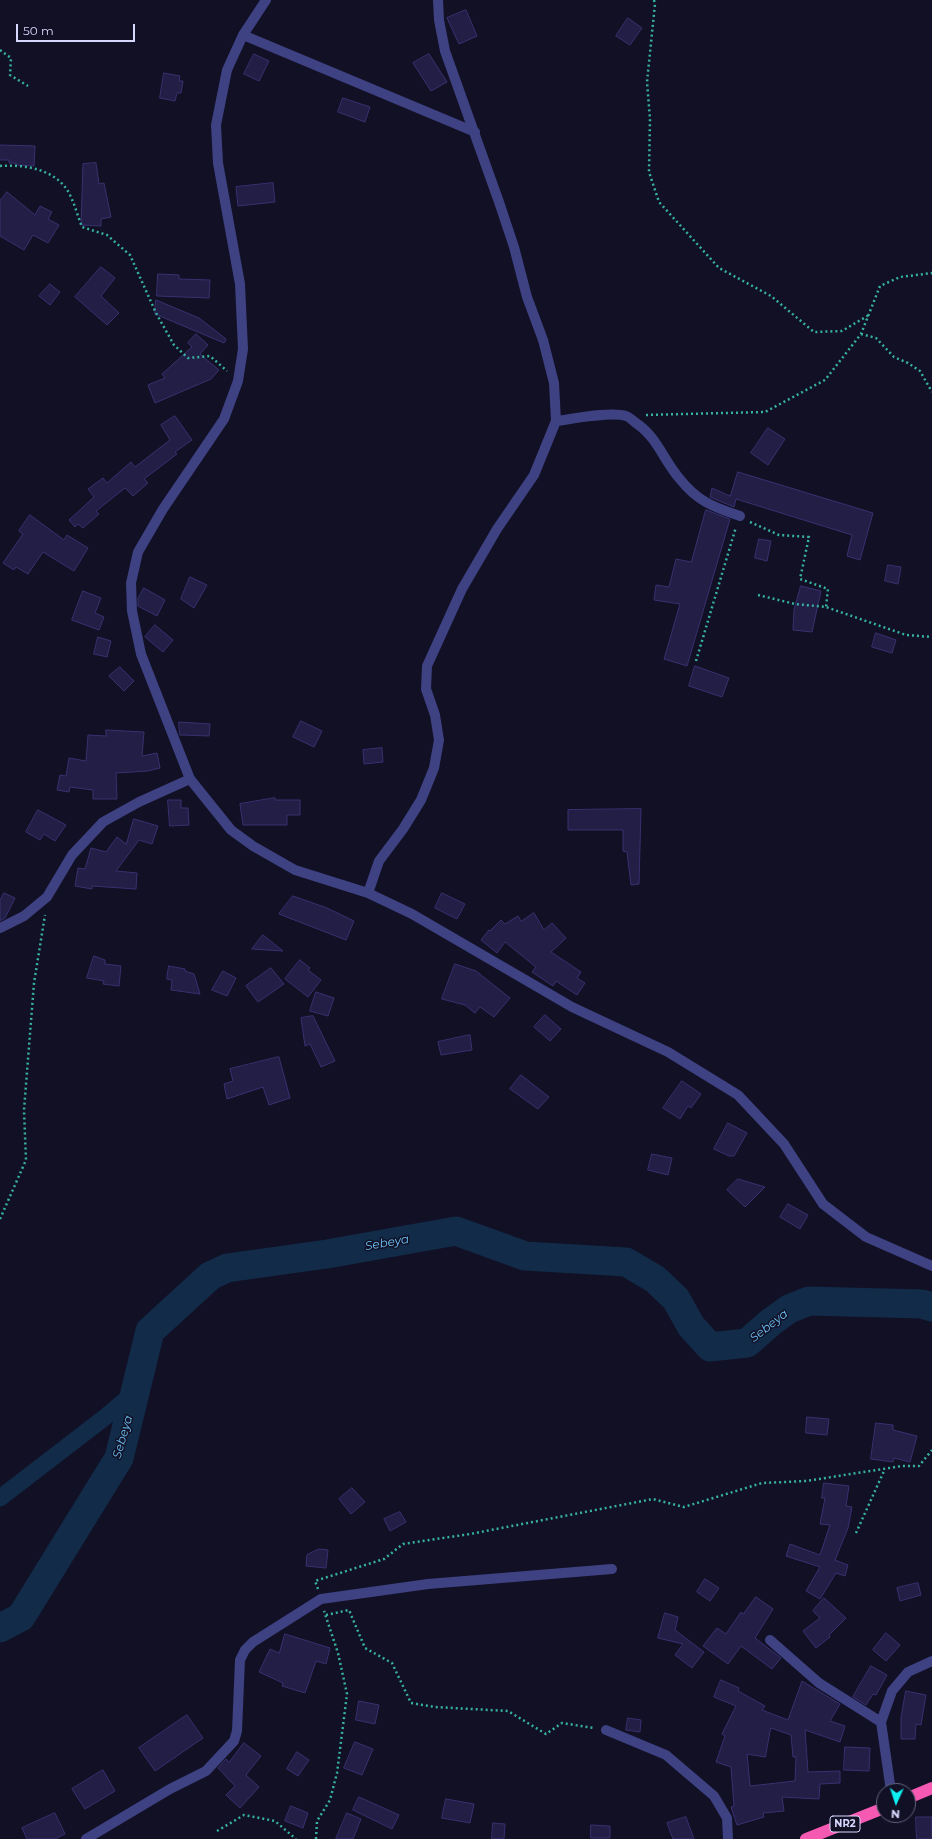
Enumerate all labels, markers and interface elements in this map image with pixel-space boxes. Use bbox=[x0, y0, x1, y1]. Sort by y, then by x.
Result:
scale bar bbox=[18, 16, 137, 42]
text: 50 m bbox=[23, 23, 54, 38]
water label: Sebeya bbox=[364, 1232, 410, 1254]
water label: Sebeya bbox=[747, 1307, 791, 1345]
water label: Sebeya bbox=[110, 1414, 136, 1460]
north arrow bbox=[876, 1783, 916, 1823]
text: N bbox=[891, 1807, 900, 1821]
road number: NR2 bbox=[830, 1816, 860, 1832]

